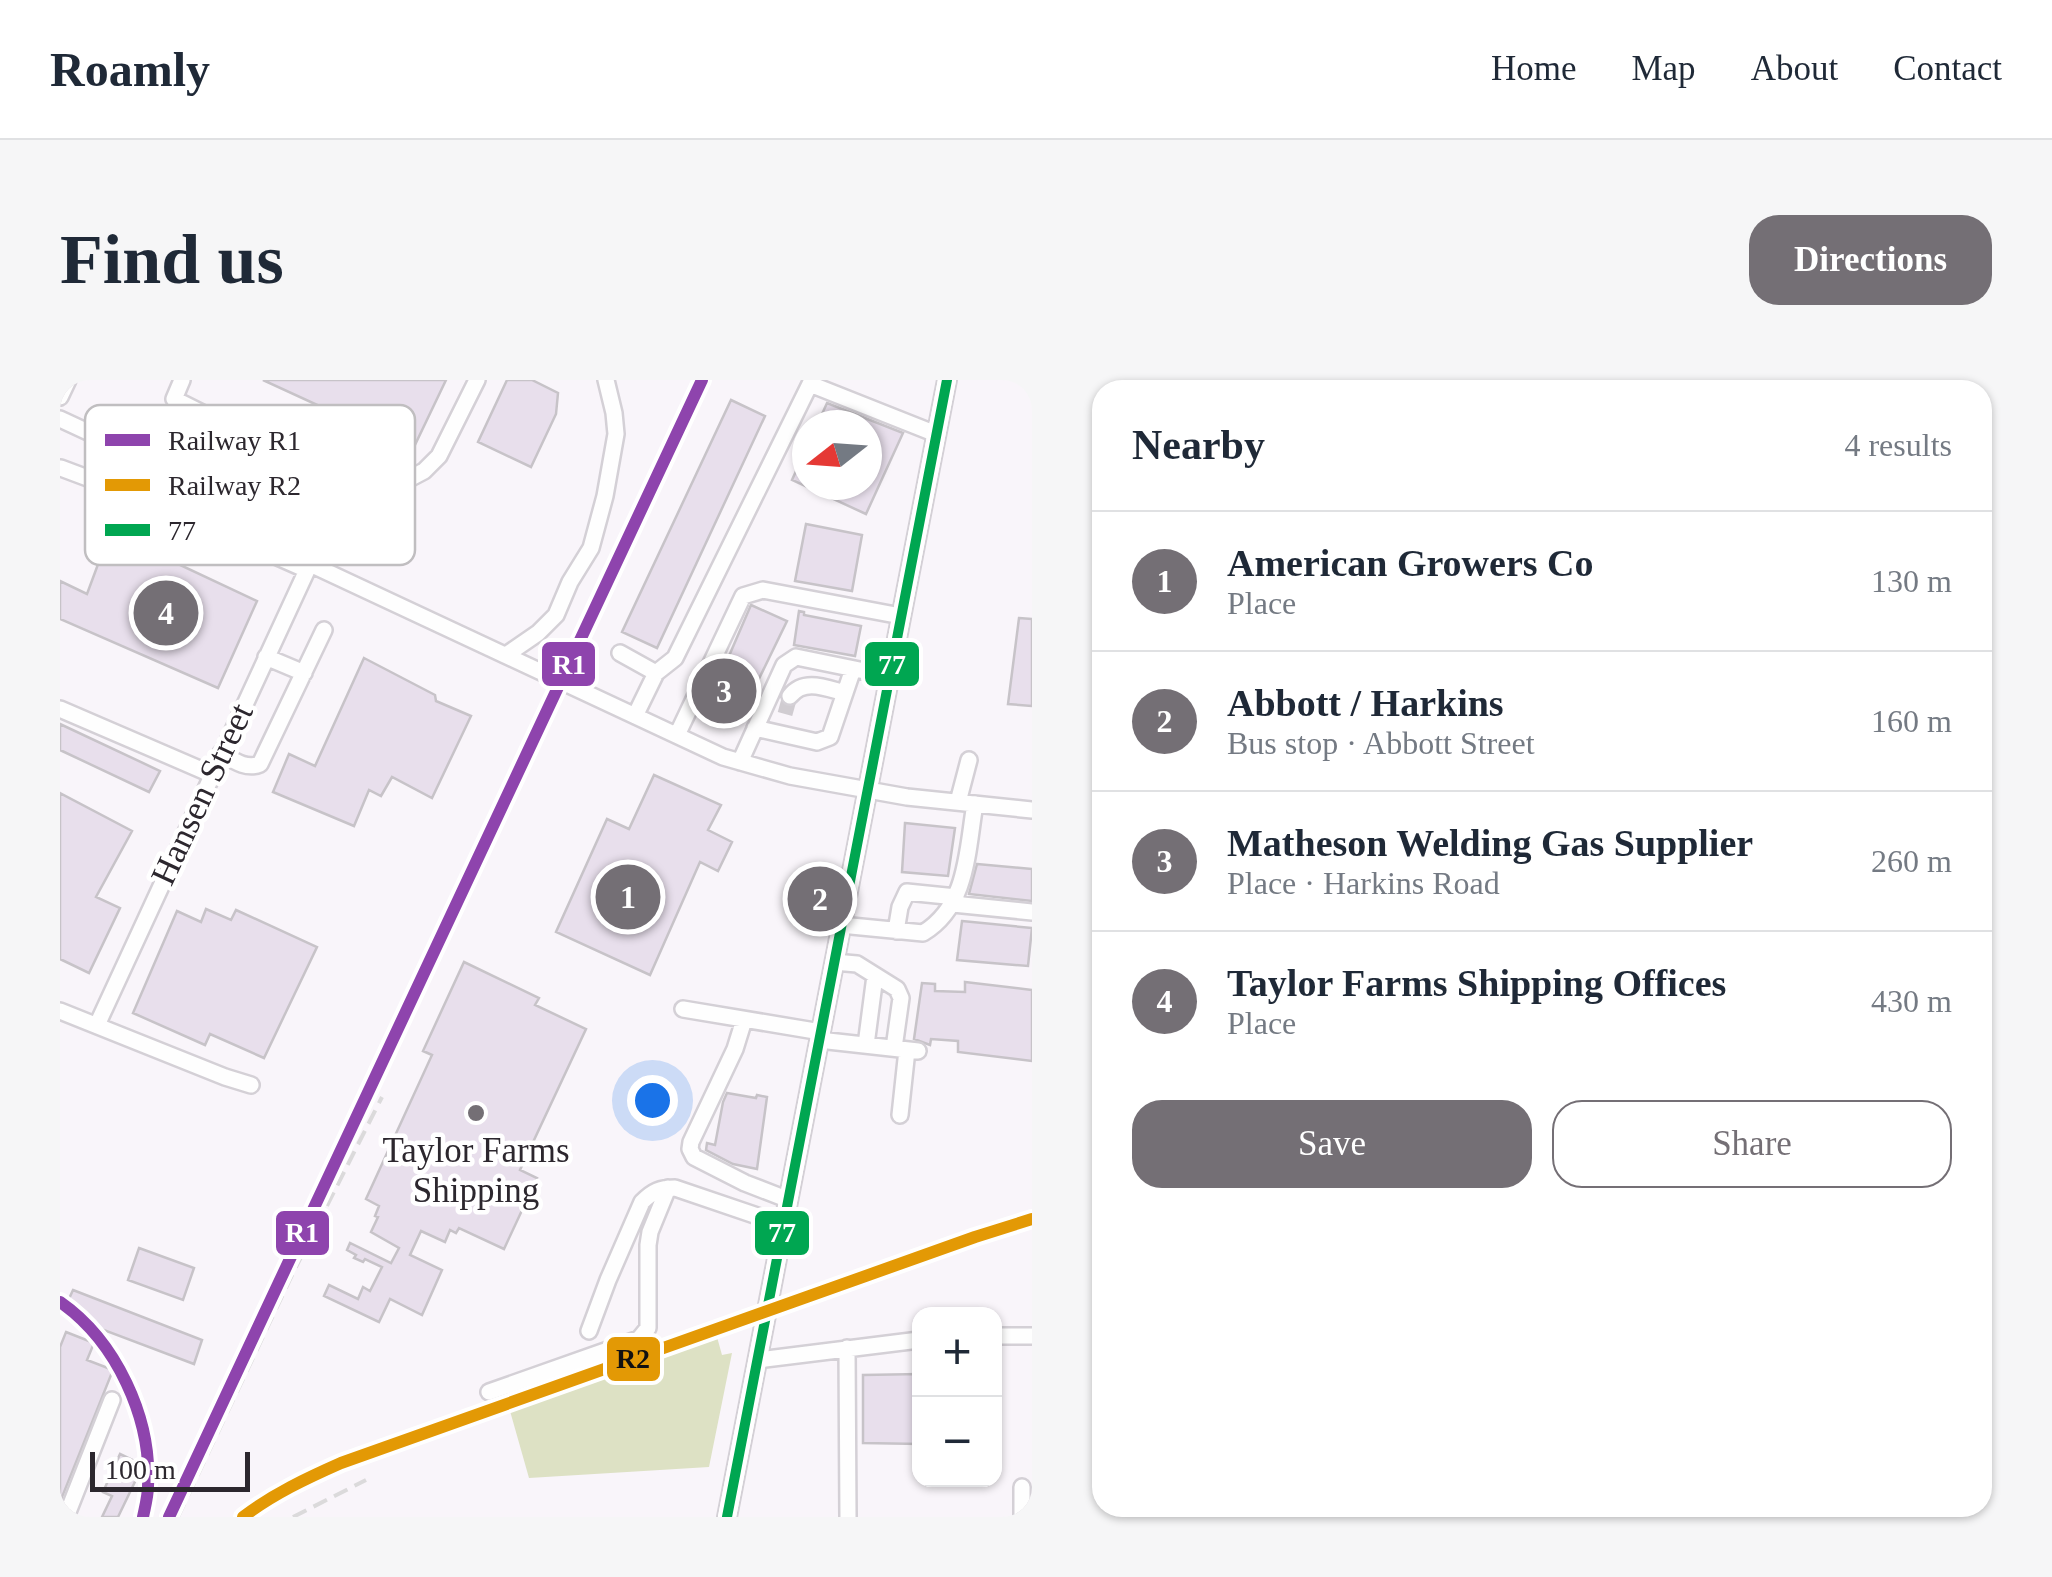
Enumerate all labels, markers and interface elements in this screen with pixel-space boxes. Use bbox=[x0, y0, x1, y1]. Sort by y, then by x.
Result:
text: Roamly bbox=[50, 43, 210, 96]
text: Home bbox=[1491, 49, 1576, 88]
text: Map bbox=[1631, 49, 1696, 88]
text: About bbox=[1751, 49, 1838, 88]
text: Contact bbox=[1893, 49, 2002, 88]
button: Directions bbox=[1749, 215, 1992, 305]
text: Find us bbox=[60, 221, 284, 298]
legend bbox=[85, 405, 415, 565]
north arrow bbox=[792, 410, 882, 500]
text: Nearby bbox=[1132, 422, 1265, 468]
text: Railway R1 bbox=[168, 425, 301, 456]
text: 4 results bbox=[1844, 427, 1952, 463]
text: Railway R2 bbox=[168, 470, 301, 501]
text: 77 bbox=[168, 515, 196, 546]
text: American Growers Co bbox=[1227, 542, 1594, 584]
text: 1 bbox=[1157, 563, 1173, 599]
text: 130 m bbox=[1871, 563, 1952, 599]
pin: 4 bbox=[134, 576, 198, 650]
text: Place bbox=[1227, 585, 1296, 621]
line badge: R1 bbox=[540, 640, 597, 688]
line badge: 77 bbox=[863, 640, 921, 688]
text: R1 bbox=[552, 649, 586, 680]
text: 77 bbox=[878, 649, 906, 680]
pin: 3 bbox=[692, 654, 756, 728]
text: Abbott / Harkins bbox=[1227, 682, 1504, 724]
street label: Hansen Street bbox=[143, 697, 261, 891]
text: 2 bbox=[1157, 703, 1173, 739]
text: 160 m bbox=[1871, 703, 1952, 739]
text: Bus stop · Abbott Street bbox=[1227, 725, 1535, 761]
text: Matheson Welding Gas Supplier bbox=[1227, 822, 1753, 864]
text: 3 bbox=[1157, 843, 1173, 879]
text: 260 m bbox=[1871, 843, 1952, 879]
pin: 1 bbox=[596, 860, 660, 934]
pin: 2 bbox=[788, 862, 852, 936]
text: Place · Harkins Road bbox=[1227, 865, 1500, 901]
text: Taylor Farms Shipping Offices bbox=[1227, 962, 1726, 1004]
text: 4 bbox=[1157, 983, 1173, 1019]
text: 430 m bbox=[1871, 983, 1952, 1019]
text: Place bbox=[1227, 1005, 1296, 1041]
your location bbox=[627, 1075, 678, 1126]
button: Save bbox=[1132, 1100, 1532, 1188]
button: Share bbox=[1552, 1100, 1952, 1188]
marker: Taylor Farms Shipping bbox=[465, 1102, 487, 1124]
place label: Taylor Farms Shipping bbox=[382, 1131, 570, 1210]
line badge: R1 bbox=[274, 1209, 331, 1257]
line badge: 77 bbox=[753, 1209, 811, 1257]
text: R1 bbox=[285, 1217, 319, 1248]
text: 77 bbox=[768, 1217, 796, 1248]
map controls bbox=[912, 1307, 1002, 1487]
button: + bbox=[912, 1307, 1002, 1397]
line badge: R2 bbox=[605, 1335, 662, 1383]
text: R2 bbox=[616, 1343, 650, 1374]
button: − bbox=[912, 1397, 1002, 1487]
scale bar bbox=[90, 1447, 250, 1492]
text: 100 m bbox=[105, 1454, 176, 1485]

